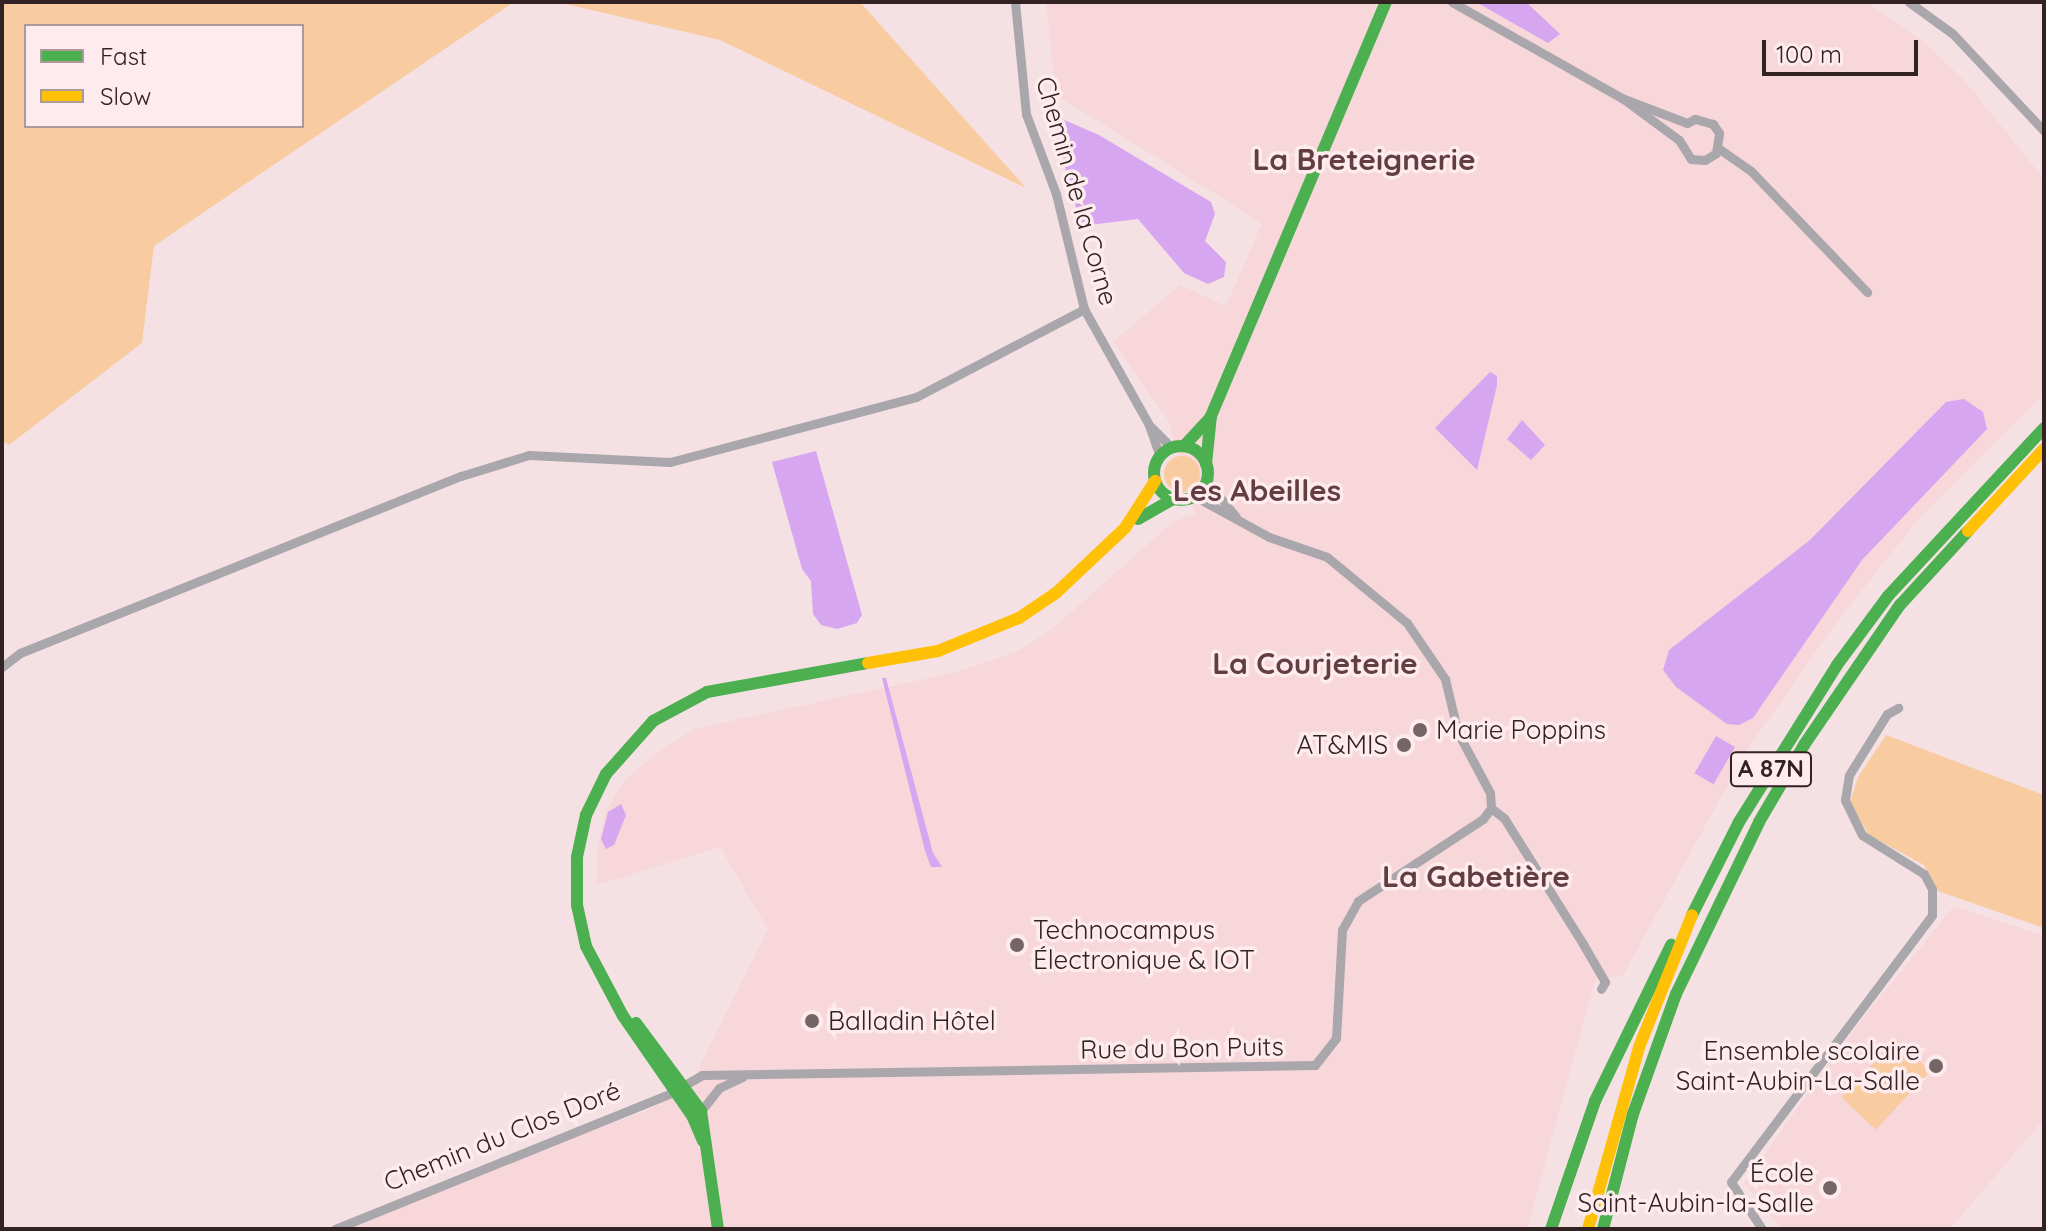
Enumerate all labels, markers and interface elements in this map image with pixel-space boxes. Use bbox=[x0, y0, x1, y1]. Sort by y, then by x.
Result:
legend bbox=[24, 24, 304, 128]
scale bar bbox=[1766, 24, 1922, 74]
text: 100 m bbox=[1776, 39, 1842, 69]
text: Fast bbox=[100, 41, 147, 71]
street label: Chemin de la Corne bbox=[1029, 73, 1125, 309]
text: Slow bbox=[100, 81, 151, 111]
district label: La Breteignerie bbox=[1252, 141, 1476, 177]
district label: Les Abeilles bbox=[1173, 472, 1341, 508]
district label: La Courjeterie bbox=[1212, 645, 1418, 681]
place label: Marie Poppins bbox=[1436, 714, 1606, 746]
marker: Marie Poppins bbox=[1411, 721, 1429, 739]
place label: AT&MIS bbox=[1297, 729, 1388, 761]
marker: AT&MIS bbox=[1395, 736, 1413, 754]
road number: A 87N bbox=[1729, 749, 1813, 789]
district label: La Gabetière bbox=[1382, 858, 1570, 894]
place label: Technocampus Électronique & IOT bbox=[1033, 914, 1255, 976]
marker: Technocampus Électronique & IOT bbox=[1008, 936, 1026, 954]
place label: Balladin Hôtel bbox=[828, 1005, 996, 1037]
marker: Balladin Hôtel bbox=[803, 1012, 821, 1030]
street label: Rue du Bon Puits bbox=[1080, 1031, 1284, 1065]
place label: Ensemble scolaire Saint-Aubin-La-Salle bbox=[1676, 1035, 1920, 1096]
marker: Ensemble scolaire Saint-Aubin-La-Salle bbox=[1927, 1057, 1945, 1075]
street label: Chemin du Clos Doré bbox=[379, 1074, 625, 1198]
place label: École Saint-Aubin-la-Salle bbox=[1578, 1157, 1814, 1218]
marker: École Saint-Aubin-la-Salle bbox=[1821, 1179, 1839, 1197]

